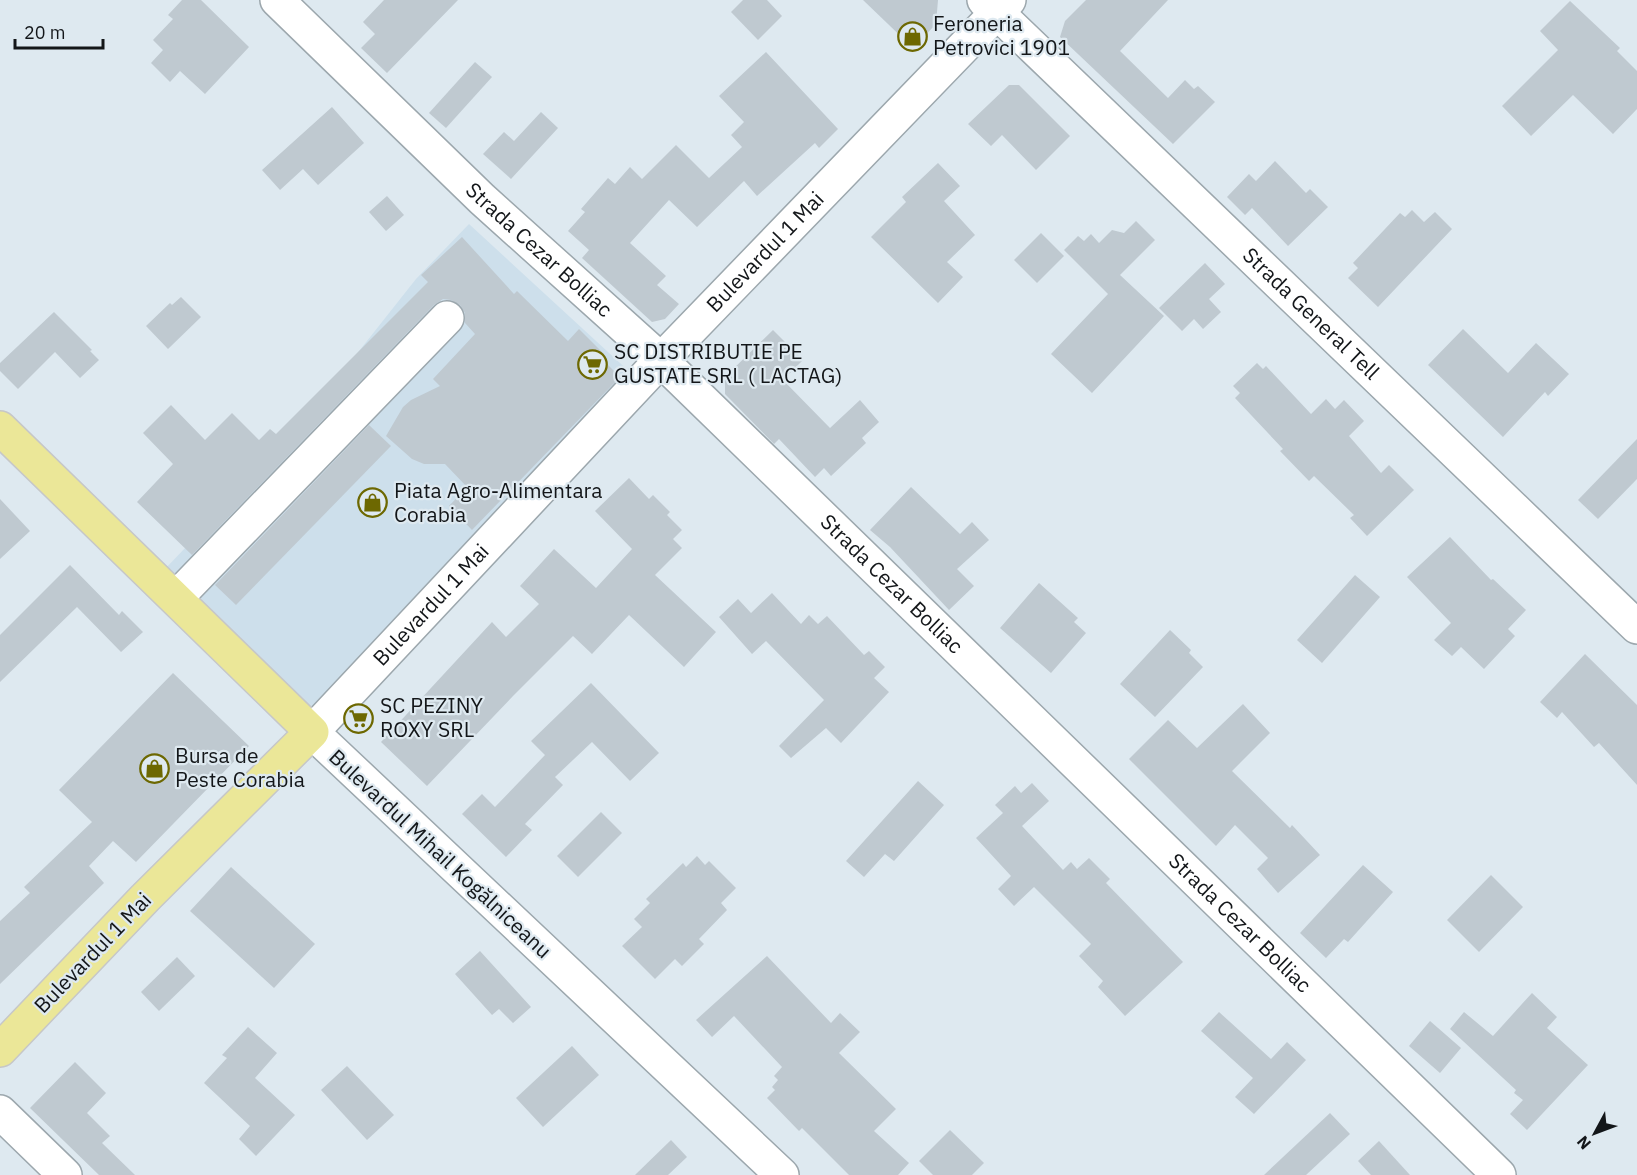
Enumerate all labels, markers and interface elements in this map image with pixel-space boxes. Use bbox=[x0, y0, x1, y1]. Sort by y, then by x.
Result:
place label: Feroneria Petrovici 1901 bbox=[933, 9, 1070, 61]
scale bar bbox=[15, 12, 104, 50]
shop icon: Feroneria Petrovici 1901 bbox=[896, 20, 928, 52]
text: 20 m bbox=[24, 21, 66, 44]
street label: Strada Cezar Bolliac bbox=[460, 176, 619, 323]
street label: Bulevardul 1 Mai bbox=[700, 185, 829, 318]
street label: Strada General Tell bbox=[1237, 241, 1386, 385]
place label: SC DISTRIBUTIE PE GUSTATE SRL ( LACTAG) bbox=[614, 337, 842, 389]
supermarket icon: SC DISTRIBUTIE PE GUSTATE SRL ( LACTAG) bbox=[577, 348, 609, 380]
place label: Piata Agro-Alimentara Corabia bbox=[394, 476, 602, 528]
shop icon: Piata Agro-Alimentara Corabia bbox=[357, 487, 389, 519]
street label: Strada Cezar Bolliac bbox=[815, 508, 970, 659]
street label: Bulevardul 1 Mai bbox=[366, 537, 495, 671]
place label: SC PEZINY ROXY SRL bbox=[380, 691, 484, 743]
supermarket icon: SC PEZINY ROXY SRL bbox=[343, 702, 375, 734]
place label: Bursa de Peste Corabia bbox=[175, 741, 305, 793]
street label: Bulevardul Mihail Kogălniceanu bbox=[323, 743, 558, 964]
shop icon: Bursa de Peste Corabia bbox=[138, 752, 170, 784]
street label: Strada Cezar Bolliac bbox=[1163, 846, 1318, 998]
street label: Bulevardul 1 Mai bbox=[28, 886, 157, 1019]
north arrow bbox=[1565, 1103, 1625, 1163]
text: N bbox=[1572, 1132, 1595, 1154]

